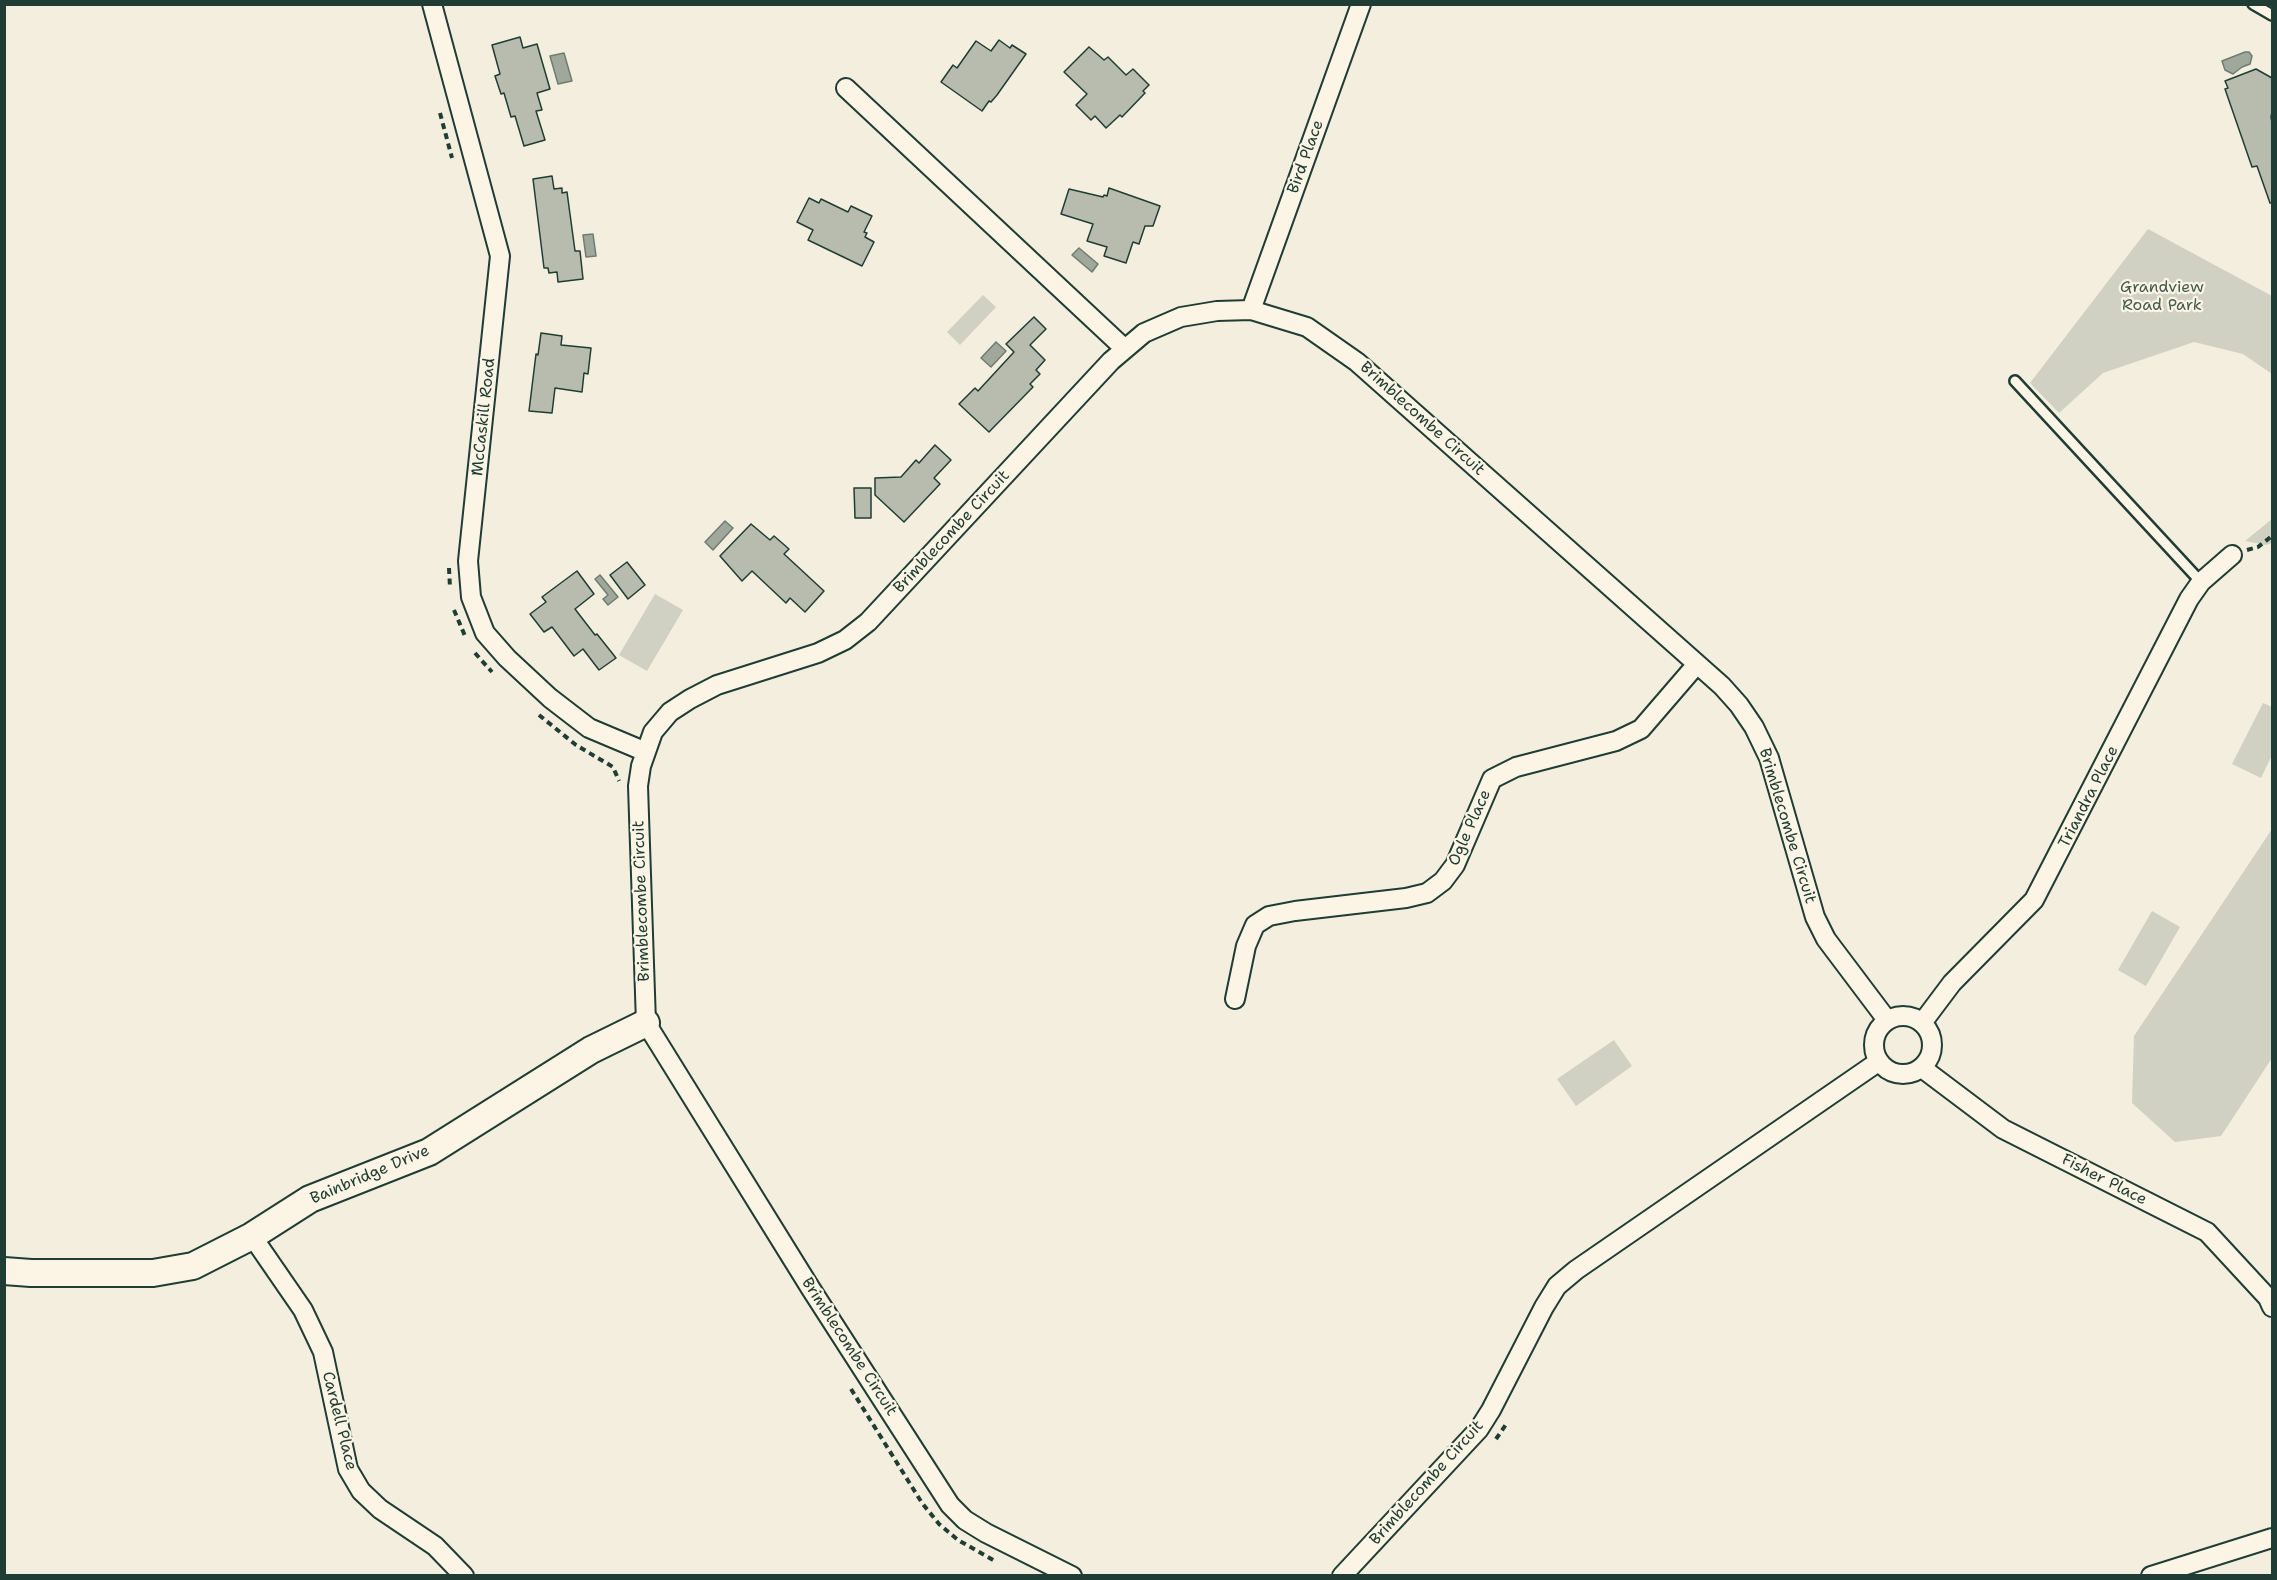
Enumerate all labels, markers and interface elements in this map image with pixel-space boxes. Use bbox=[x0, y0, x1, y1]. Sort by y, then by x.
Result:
street label: Bird Place bbox=[1284, 118, 1328, 196]
park label: Grandview Road Park bbox=[2120, 278, 2204, 316]
street label: McCaskill Road bbox=[468, 357, 500, 477]
street label: Brimblecombe Circuit bbox=[1356, 358, 1488, 480]
street label: Brimblecombe Circuit bbox=[890, 466, 1014, 598]
street label: Triandra Place bbox=[2055, 743, 2123, 851]
street label: Brimblecombe Circuit bbox=[1754, 746, 1820, 906]
street label: Ogle Place bbox=[1445, 787, 1495, 869]
street label: Brimblecombe Circuit bbox=[630, 820, 654, 982]
street label: Bainbridge Drive bbox=[308, 1141, 432, 1209]
street label: Fisher Place bbox=[2058, 1150, 2150, 1210]
street label: Brimblecombe Circuit bbox=[797, 1274, 901, 1420]
street label: Cardell Place bbox=[317, 1370, 361, 1472]
street label: Brimblecombe Circuit bbox=[1366, 1417, 1488, 1549]

